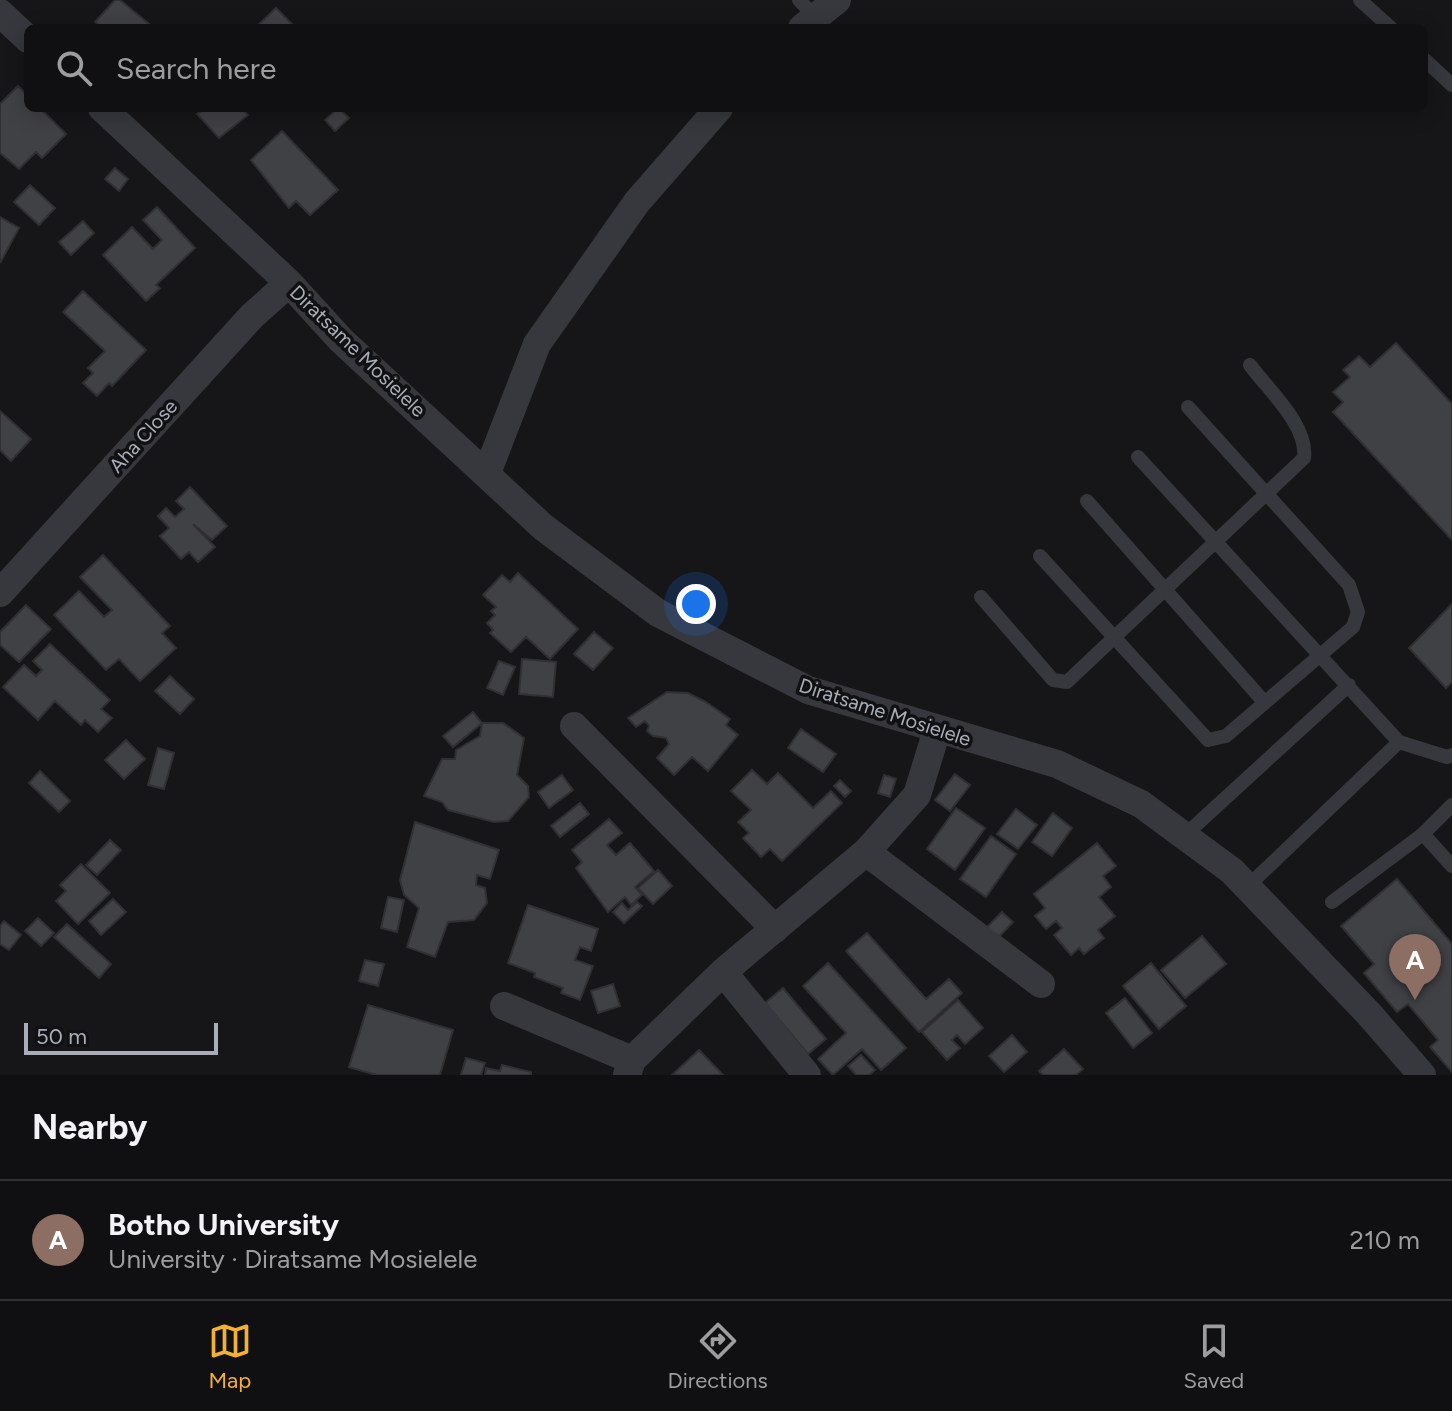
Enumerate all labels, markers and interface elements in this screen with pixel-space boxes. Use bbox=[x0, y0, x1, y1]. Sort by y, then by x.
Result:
search box bbox=[24, 24, 1428, 112]
icon: search bbox=[52, 46, 96, 90]
text: Search here bbox=[116, 50, 276, 87]
street label: Diratsame Mosielele bbox=[285, 280, 431, 422]
street label: Aha Close bbox=[104, 394, 182, 478]
your location bbox=[676, 584, 716, 624]
street label: Diratsame Mosielele bbox=[796, 673, 974, 751]
pin: A bbox=[1389, 934, 1441, 1000]
scale bar bbox=[24, 1019, 218, 1055]
text: 50 m bbox=[36, 1023, 87, 1050]
text: Nearby bbox=[32, 1107, 147, 1148]
text: Botho University bbox=[108, 1206, 339, 1243]
text: A bbox=[49, 1224, 67, 1256]
text: 210 m bbox=[1350, 1224, 1420, 1256]
text: University · Diratsame Mosielele bbox=[108, 1243, 477, 1275]
tab: Map bbox=[208, 1319, 252, 1394]
tab: Directions bbox=[668, 1319, 768, 1394]
tab: Saved bbox=[1183, 1319, 1244, 1394]

